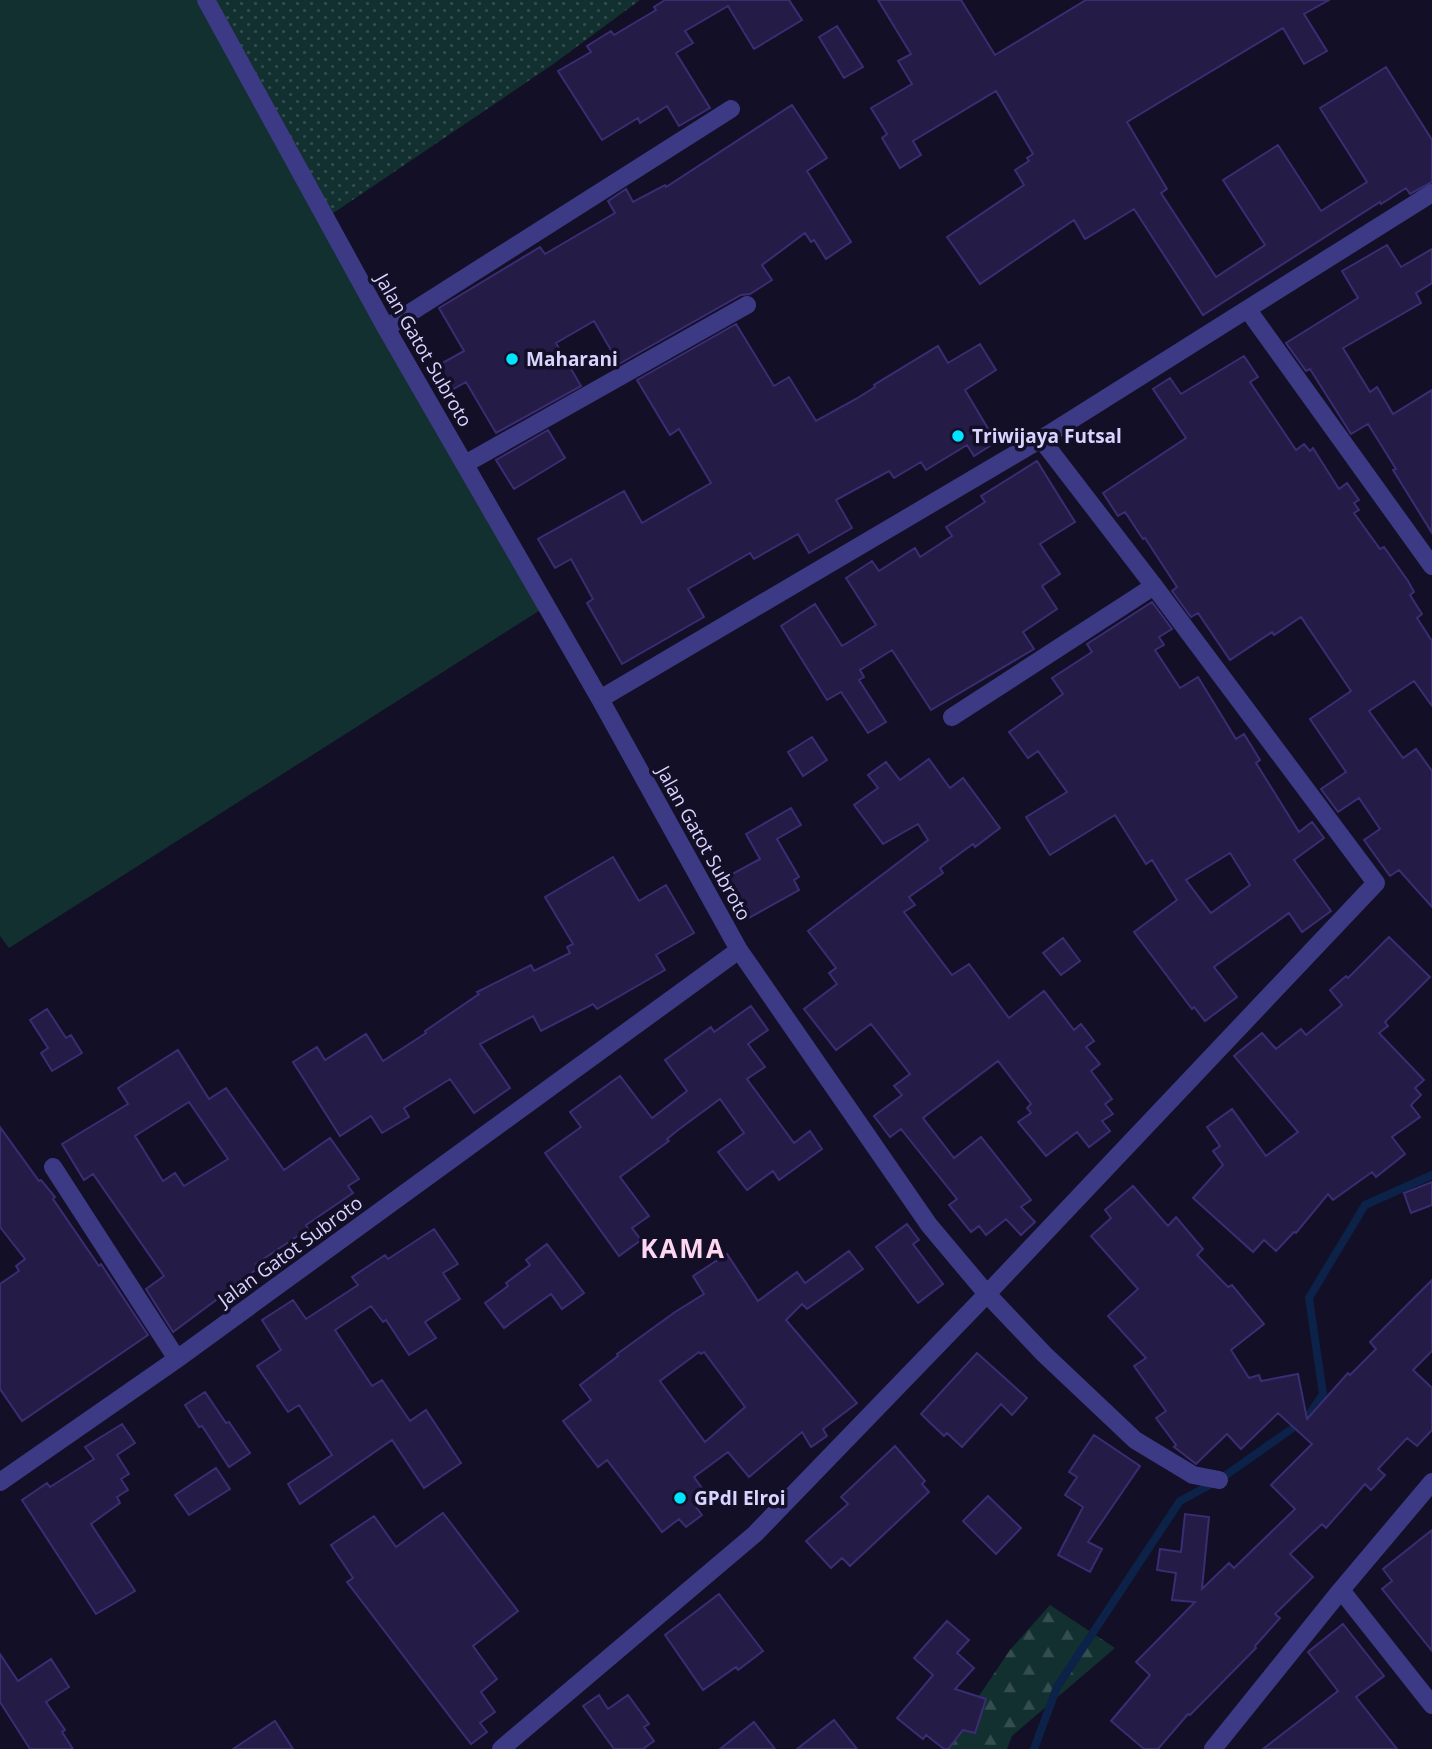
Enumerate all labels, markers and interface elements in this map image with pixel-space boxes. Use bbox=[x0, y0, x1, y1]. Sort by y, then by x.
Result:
street label: Jalan Gatot Subroto bbox=[368, 267, 479, 431]
place label: Maharani bbox=[526, 346, 618, 372]
marker: Maharani bbox=[504, 351, 520, 367]
place label: Triwijaya Futsal bbox=[972, 423, 1122, 449]
marker: Triwijaya Futsal bbox=[950, 428, 966, 444]
street label: Jalan Gatot Subroto bbox=[650, 759, 757, 925]
street label: Jalan Gatot Subroto bbox=[211, 1190, 368, 1314]
district label: KAMA bbox=[640, 1230, 726, 1266]
place label: GPdI Elroi bbox=[694, 1485, 786, 1511]
marker: GPdI Elroi bbox=[672, 1490, 688, 1506]

